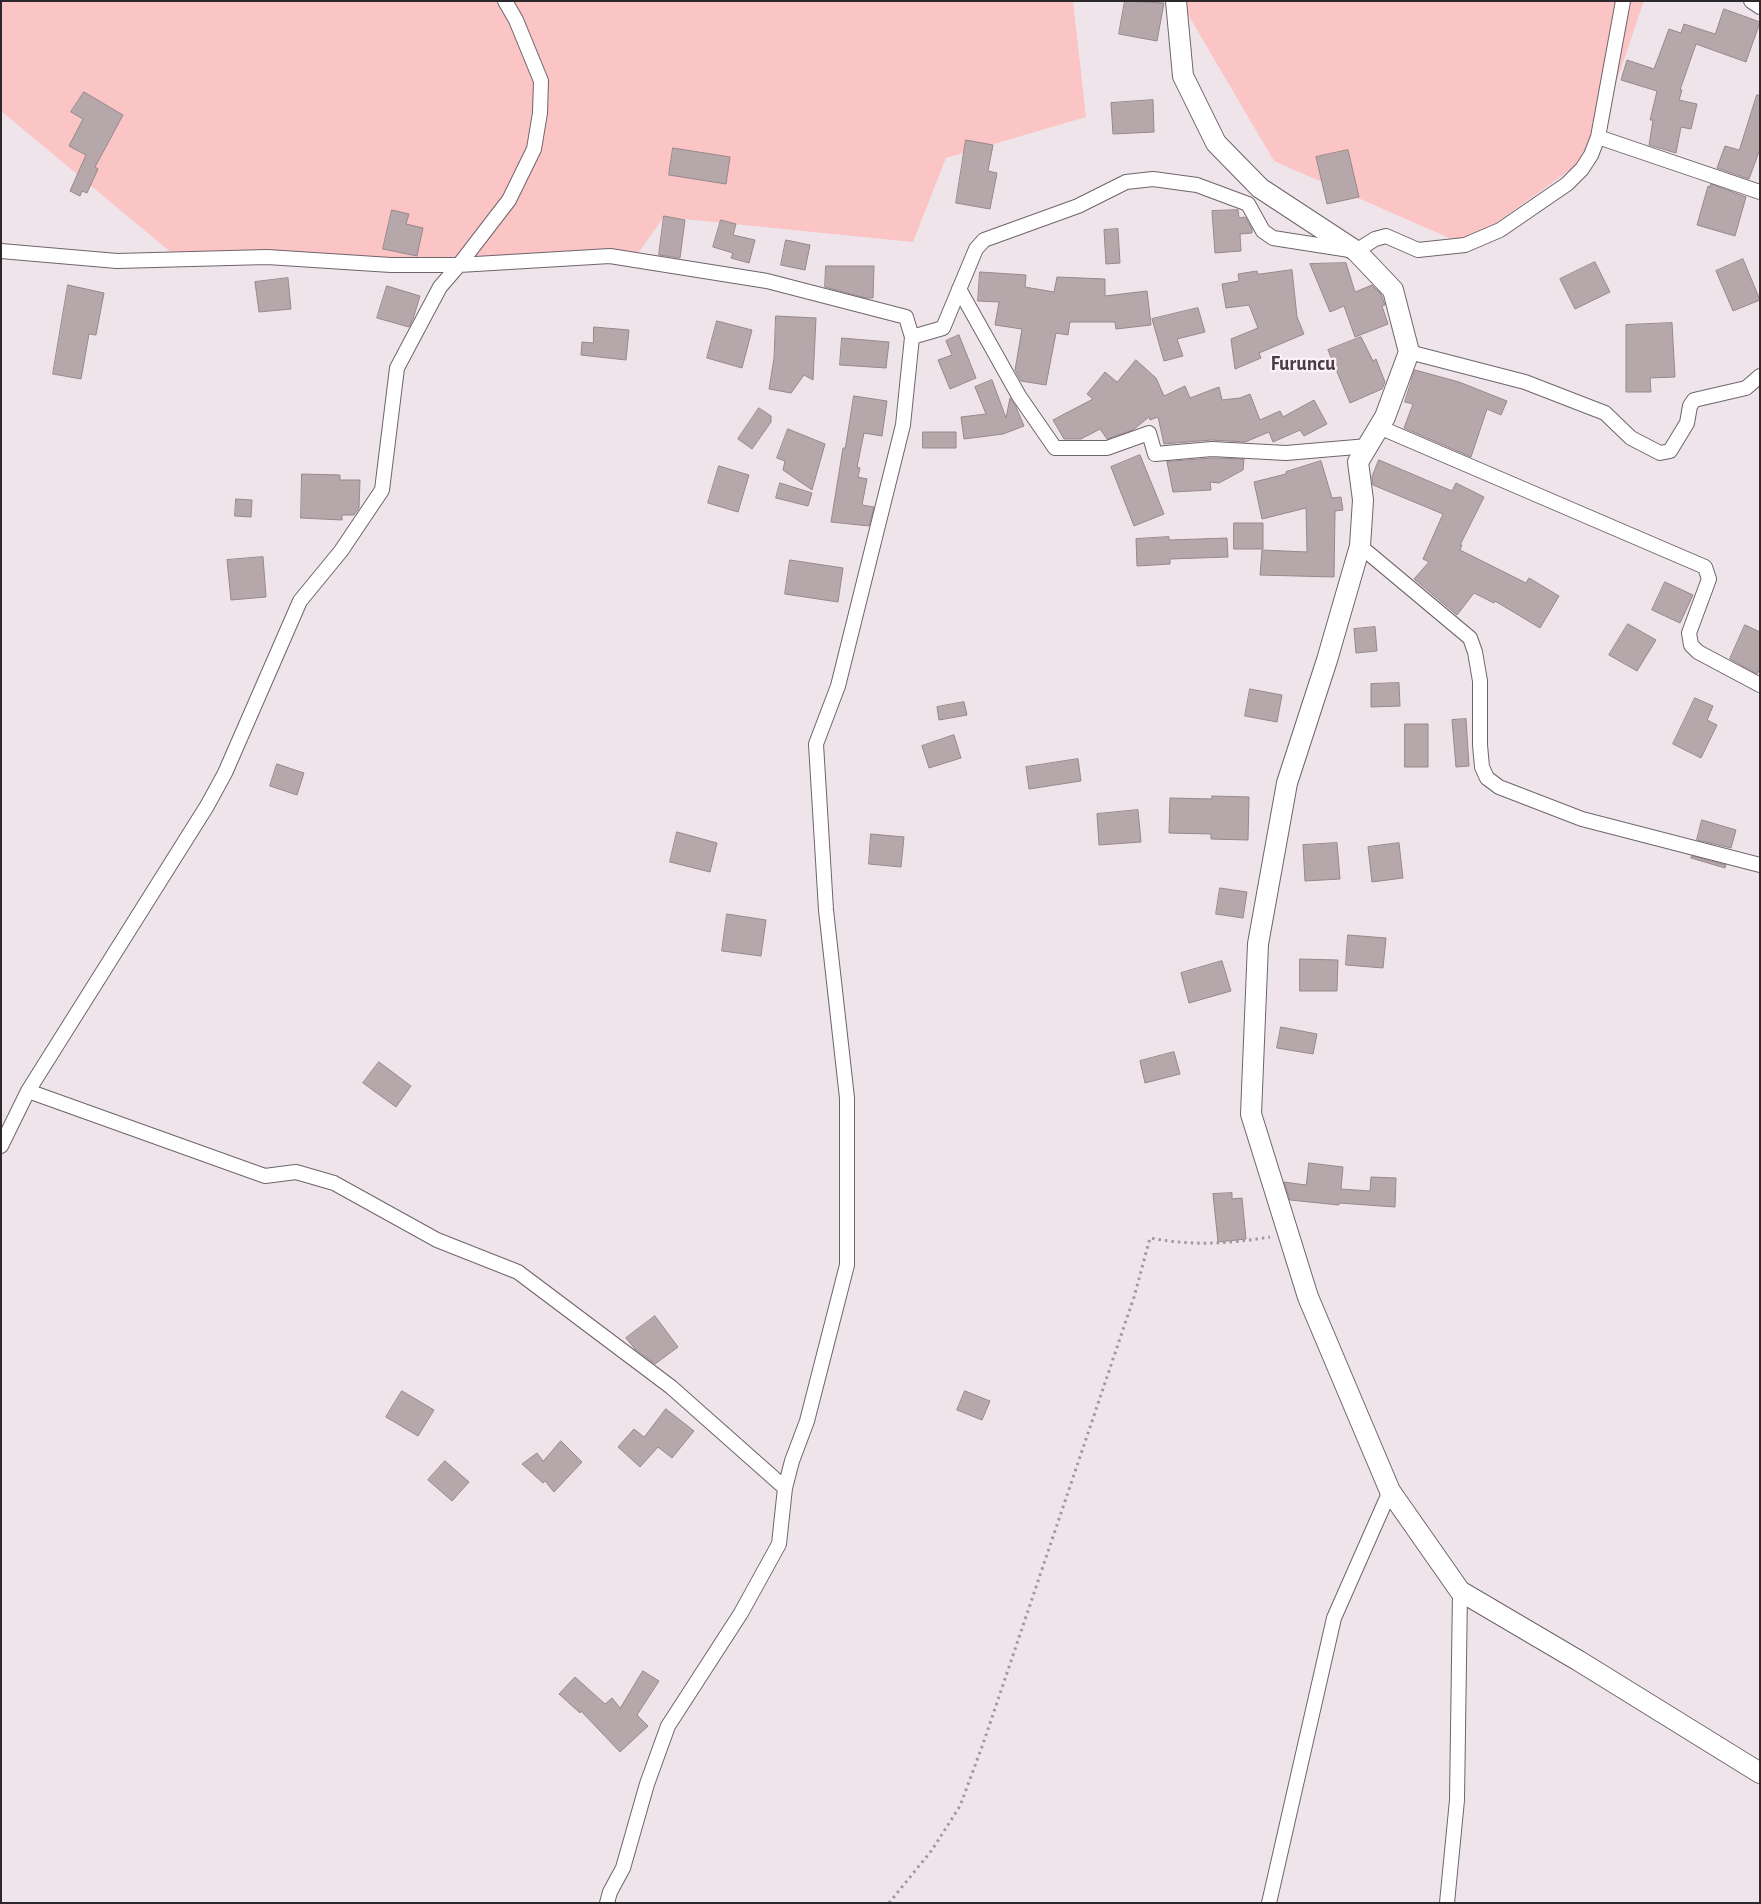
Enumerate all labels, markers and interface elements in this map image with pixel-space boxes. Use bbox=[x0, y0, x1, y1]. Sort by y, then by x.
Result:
district label: Furuncu bbox=[1271, 352, 1335, 376]

